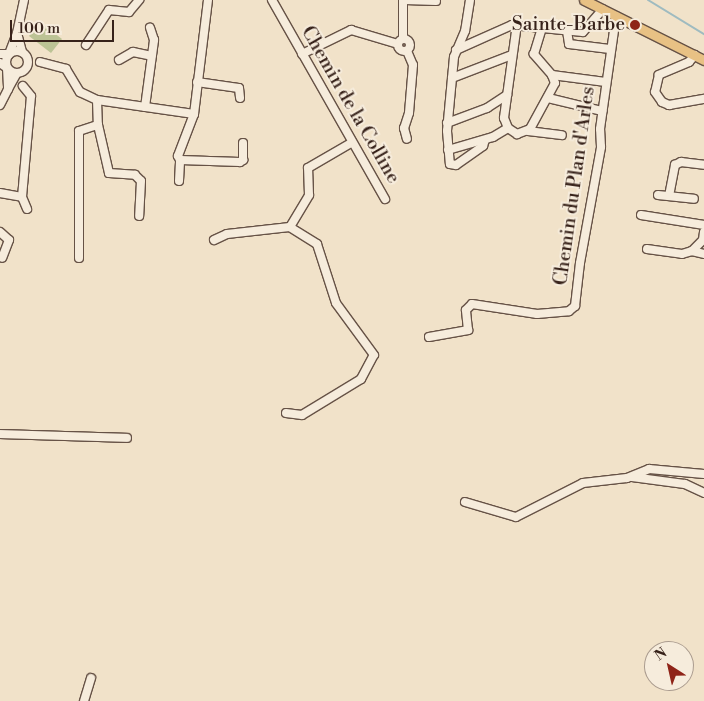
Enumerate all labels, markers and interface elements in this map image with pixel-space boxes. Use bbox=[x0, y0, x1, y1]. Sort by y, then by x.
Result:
scale bar bbox=[12, 10, 116, 42]
place label: Sainte-Barbe bbox=[512, 14, 625, 36]
text: 100 m bbox=[18, 19, 60, 38]
marker: Sainte-Barbe bbox=[629, 19, 641, 31]
street label: Chemin de la Colline bbox=[296, 22, 404, 188]
street label: Chemin du Plan d'Arles bbox=[550, 85, 600, 287]
north arrow bbox=[644, 641, 694, 691]
text: N bbox=[651, 644, 671, 665]

